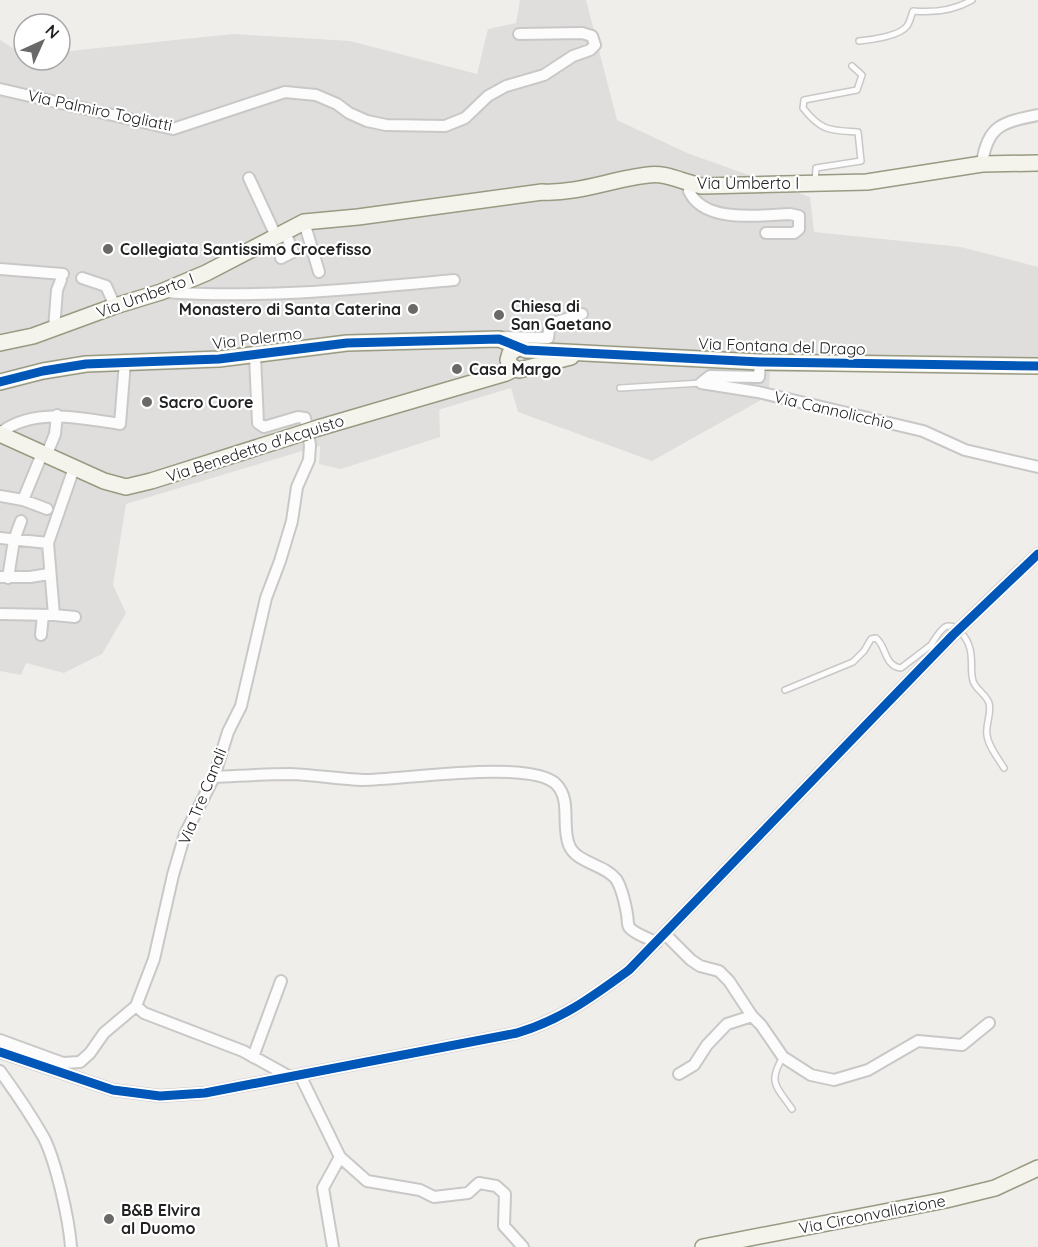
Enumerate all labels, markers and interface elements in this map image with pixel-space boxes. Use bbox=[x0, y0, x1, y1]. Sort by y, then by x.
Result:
north arrow bbox=[12, 12, 72, 72]
text: N bbox=[41, 20, 64, 43]
street label: Via Palmiro Togliatti bbox=[26, 85, 174, 135]
street label: Via Umberto I bbox=[697, 173, 799, 193]
place label: Collegiata Santissimo Crocefisso bbox=[120, 239, 371, 259]
marker: Collegiata Santissimo Crocefisso bbox=[101, 242, 115, 256]
street label: Via Umberto I bbox=[93, 268, 197, 322]
place label: Chiesa di San Gaetano bbox=[511, 296, 612, 334]
place label: Monastero di Santa Caterina bbox=[179, 299, 401, 319]
marker: Monastero di Santa Caterina bbox=[406, 302, 420, 316]
marker: Chiesa di San Gaetano bbox=[492, 308, 506, 322]
street label: Via Palermo bbox=[211, 323, 303, 353]
street label: Via Fontana del Drago bbox=[698, 333, 866, 359]
place label: Casa Margo bbox=[469, 359, 561, 379]
marker: Casa Margo bbox=[450, 362, 464, 376]
street label: Via Cannolicchio bbox=[772, 387, 896, 433]
place label: Sacro Cuore bbox=[159, 392, 253, 412]
marker: Sacro Cuore bbox=[140, 395, 154, 409]
street label: Via Benedetto d'Acquisto bbox=[164, 410, 346, 486]
street label: Via Tre Canali bbox=[174, 745, 230, 847]
street label: Via Circonvallazione bbox=[797, 1190, 947, 1238]
place label: B&B Elvira al Duomo bbox=[121, 1200, 200, 1238]
marker: B&B Elvira al Duomo bbox=[102, 1212, 116, 1226]

